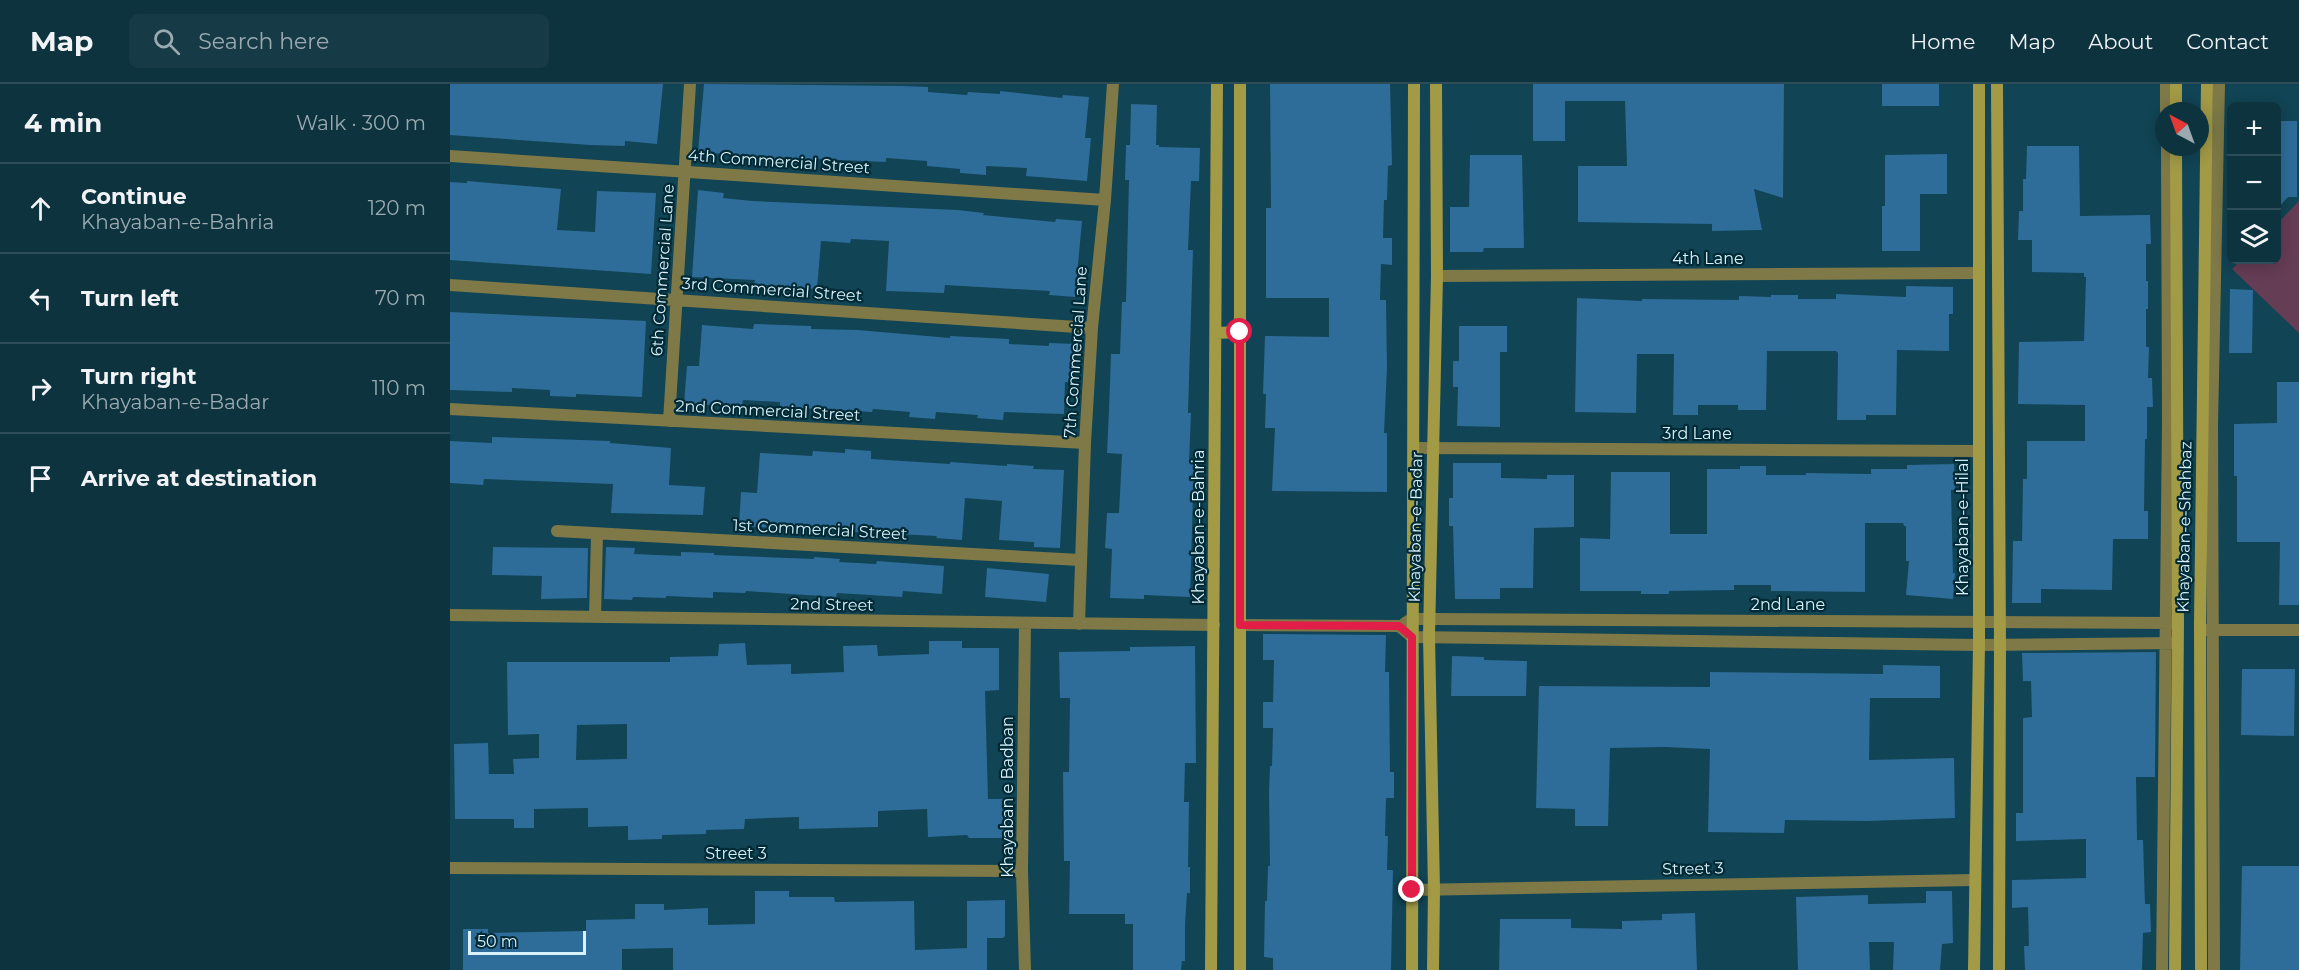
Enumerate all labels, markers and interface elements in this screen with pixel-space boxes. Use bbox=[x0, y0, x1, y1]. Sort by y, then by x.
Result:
search box bbox=[129, 14, 549, 68]
text: Map bbox=[30, 24, 93, 58]
icon: search bbox=[150, 25, 183, 58]
text: Search here bbox=[198, 28, 329, 55]
text: Home bbox=[1910, 29, 1975, 54]
text: Map bbox=[2008, 29, 2055, 54]
text: About bbox=[2088, 29, 2153, 54]
text: Contact bbox=[2186, 29, 2269, 54]
north arrow bbox=[2155, 102, 2209, 156]
map controls bbox=[2227, 102, 2281, 264]
button: + bbox=[2227, 102, 2281, 156]
text: 4 min bbox=[24, 107, 102, 139]
text: Walk · 300 m bbox=[296, 111, 426, 135]
street label: 4th Commercial Street bbox=[687, 146, 871, 177]
button: − bbox=[2227, 156, 2281, 210]
text: Continue bbox=[81, 183, 187, 210]
street label: 6th Commercial Lane bbox=[647, 183, 678, 357]
icon: ahead bbox=[24, 192, 57, 225]
text: 120 m bbox=[368, 196, 426, 220]
text: Khayaban-e-Bahria bbox=[81, 210, 274, 234]
button: layers bbox=[2227, 210, 2281, 264]
street label: 4th Lane bbox=[1672, 249, 1744, 268]
street label: 7th Commercial Lane bbox=[1060, 266, 1091, 438]
street label: 3rd Commercial Street bbox=[681, 274, 863, 305]
icon: left bbox=[24, 282, 57, 315]
text: Turn left bbox=[81, 285, 179, 312]
text: 70 m bbox=[375, 286, 426, 310]
route start bbox=[1226, 318, 1252, 344]
text: Turn right bbox=[81, 363, 196, 390]
icon: right bbox=[24, 372, 57, 405]
text: 110 m bbox=[372, 376, 426, 400]
text: Khayaban-e-Badar bbox=[81, 390, 269, 414]
street label: 2nd Commercial Street bbox=[675, 396, 861, 425]
street label: 3rd Lane bbox=[1662, 424, 1732, 443]
street label: Khayaban-e-Shahbaz bbox=[2174, 441, 2195, 613]
street label: Khayaban-e-Bahria bbox=[1189, 450, 1208, 604]
street label: Khayaban-e-Badar bbox=[1405, 452, 1426, 602]
street label: Khayaban-e-Hilal bbox=[1953, 458, 1972, 596]
icon: arrive bbox=[24, 462, 57, 495]
text: Arrive at destination bbox=[81, 465, 317, 492]
street label: 1st Commercial Street bbox=[732, 515, 908, 544]
street label: 2nd Street bbox=[790, 594, 874, 615]
street label: 2nd Lane bbox=[1751, 595, 1825, 614]
street label: Khayaban e Badban bbox=[998, 716, 1017, 878]
street label: Street 3 bbox=[705, 844, 767, 863]
street label: Street 3 bbox=[1662, 858, 1724, 879]
route end bbox=[1398, 876, 1424, 902]
scale bar bbox=[468, 928, 586, 956]
text: 50 m bbox=[477, 932, 518, 951]

